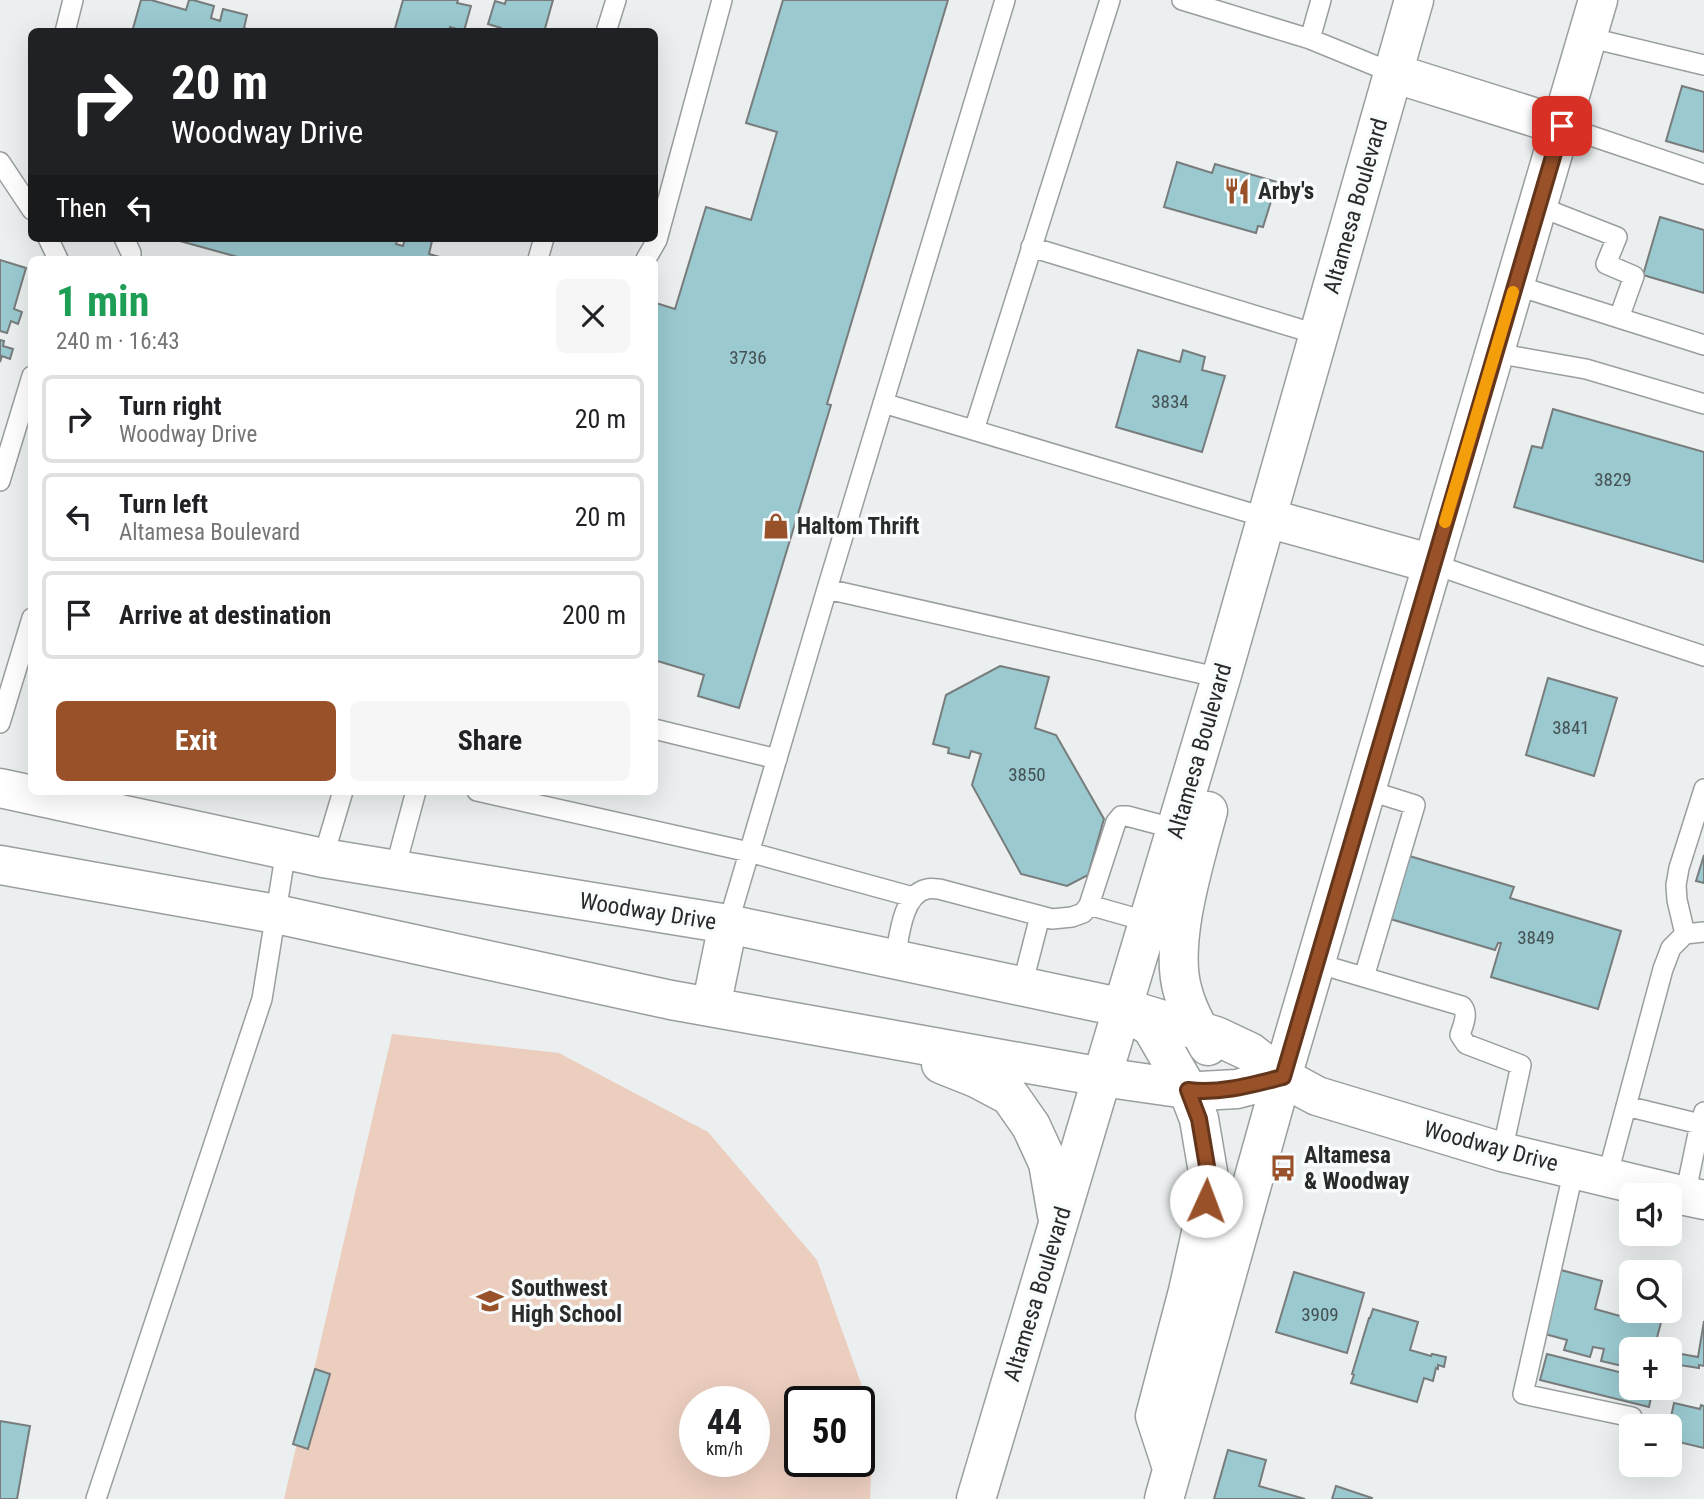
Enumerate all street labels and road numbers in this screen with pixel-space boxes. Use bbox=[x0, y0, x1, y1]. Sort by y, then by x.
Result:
street label: Altamesa Boulevard bbox=[1318, 115, 1393, 297]
street label: Altamesa Boulevard bbox=[1162, 660, 1237, 842]
street label: Woodway Drive bbox=[578, 887, 718, 936]
street label: Woodway Drive bbox=[1421, 1116, 1561, 1177]
street label: Altamesa Boulevard bbox=[998, 1204, 1077, 1385]

